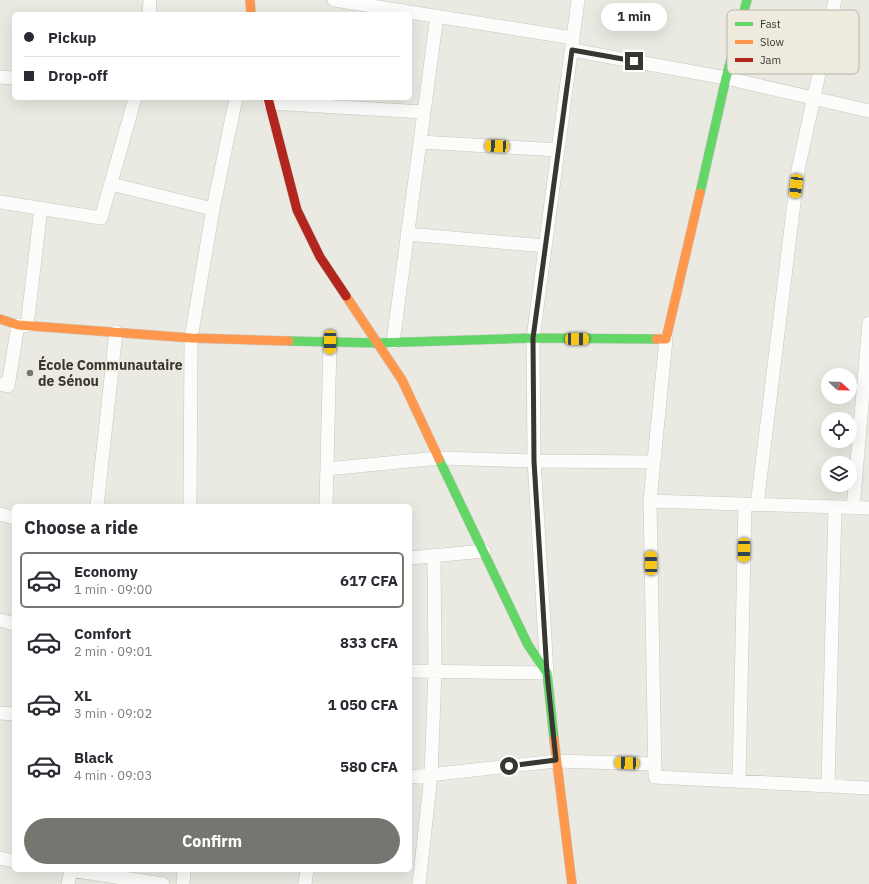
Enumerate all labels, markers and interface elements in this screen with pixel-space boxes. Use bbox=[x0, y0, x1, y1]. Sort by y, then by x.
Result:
callout: 1 min bbox=[601, 3, 667, 31]
text: 1 min bbox=[617, 8, 651, 25]
legend bbox=[727, 10, 859, 74]
text: Fast bbox=[760, 17, 781, 31]
text: Pickup bbox=[48, 28, 96, 47]
text: Slow bbox=[760, 35, 784, 49]
route end bbox=[625, 52, 643, 70]
text: Jam bbox=[760, 53, 781, 67]
text: Drop-off bbox=[48, 66, 108, 85]
car bbox=[485, 139, 509, 153]
car bbox=[789, 173, 803, 199]
car bbox=[324, 330, 336, 354]
car bbox=[565, 333, 589, 345]
place label: École Communautaire de Sénou bbox=[38, 355, 183, 390]
marker: École Communautaire de Sénou bbox=[25, 368, 35, 378]
north arrow bbox=[821, 368, 857, 404]
map controls bbox=[821, 368, 857, 492]
button: locate bbox=[821, 412, 857, 448]
button: layers bbox=[821, 456, 857, 492]
text: Choose a ride bbox=[24, 516, 138, 539]
car bbox=[738, 538, 750, 562]
car bbox=[645, 551, 657, 575]
icon: car bbox=[26, 562, 62, 598]
text: Economy bbox=[74, 562, 138, 581]
text: 617 CFA bbox=[340, 571, 398, 590]
text: 1 min · 09:00 bbox=[74, 581, 152, 598]
icon: car bbox=[26, 624, 62, 660]
text: Comfort bbox=[74, 624, 131, 643]
text: 833 CFA bbox=[340, 633, 398, 652]
text: 2 min · 09:01 bbox=[74, 643, 152, 660]
icon: car bbox=[26, 686, 62, 722]
text: XL bbox=[74, 686, 92, 705]
text: 1 050 CFA bbox=[327, 695, 398, 714]
text: 3 min · 09:02 bbox=[74, 705, 152, 722]
icon: car bbox=[26, 748, 62, 784]
text: Black bbox=[74, 748, 114, 767]
text: 580 CFA bbox=[340, 757, 398, 776]
route start bbox=[500, 757, 518, 775]
car bbox=[615, 757, 639, 769]
text: 4 min · 09:03 bbox=[74, 767, 152, 784]
button: Confirm bbox=[24, 818, 400, 864]

